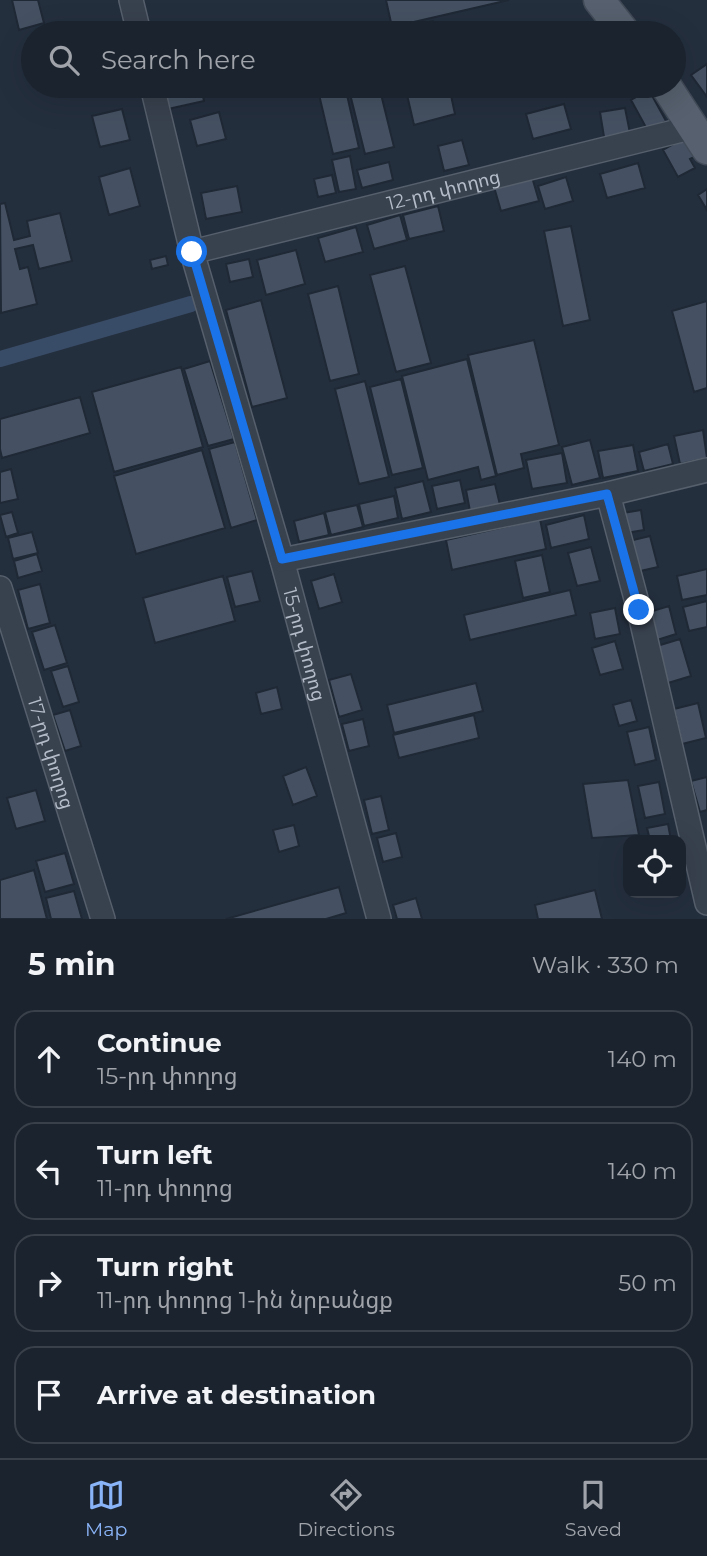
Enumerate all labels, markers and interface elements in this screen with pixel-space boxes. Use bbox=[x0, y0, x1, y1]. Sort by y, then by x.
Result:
search box bbox=[21, 21, 686, 98]
icon: search bbox=[45, 41, 83, 79]
text: Search here bbox=[101, 44, 256, 76]
street label: 12-րդ փողոց bbox=[384, 164, 502, 215]
route start bbox=[176, 236, 207, 267]
street label: 15-րդ փողոց bbox=[279, 585, 331, 703]
route end bbox=[623, 594, 654, 625]
street label: 17-րդ փողոց bbox=[23, 695, 80, 812]
map controls bbox=[623, 835, 686, 898]
button: locate bbox=[623, 835, 686, 898]
text: 5 min bbox=[28, 946, 116, 983]
text: Walk · 330 m bbox=[532, 951, 679, 979]
text: Continue bbox=[97, 1027, 222, 1059]
icon: ahead bbox=[30, 1040, 68, 1078]
text: 140 m bbox=[608, 1045, 677, 1073]
text: 15-րդ փողոց bbox=[97, 1062, 237, 1090]
text: Turn left bbox=[97, 1139, 213, 1171]
icon: left bbox=[30, 1152, 68, 1190]
text: 140 m bbox=[608, 1157, 677, 1185]
text: 11-րդ փողոց bbox=[97, 1174, 233, 1202]
text: Turn right bbox=[97, 1251, 233, 1283]
icon: right bbox=[30, 1264, 68, 1302]
text: 50 m bbox=[618, 1269, 677, 1297]
text: 11-րդ փողոց 1-ին նրբանցք bbox=[97, 1286, 393, 1314]
icon: arrive bbox=[30, 1376, 68, 1414]
text: Arrive at destination bbox=[97, 1379, 376, 1411]
tab: Map bbox=[85, 1476, 127, 1541]
tab: Directions bbox=[297, 1476, 395, 1541]
tab: Saved bbox=[565, 1476, 622, 1541]

